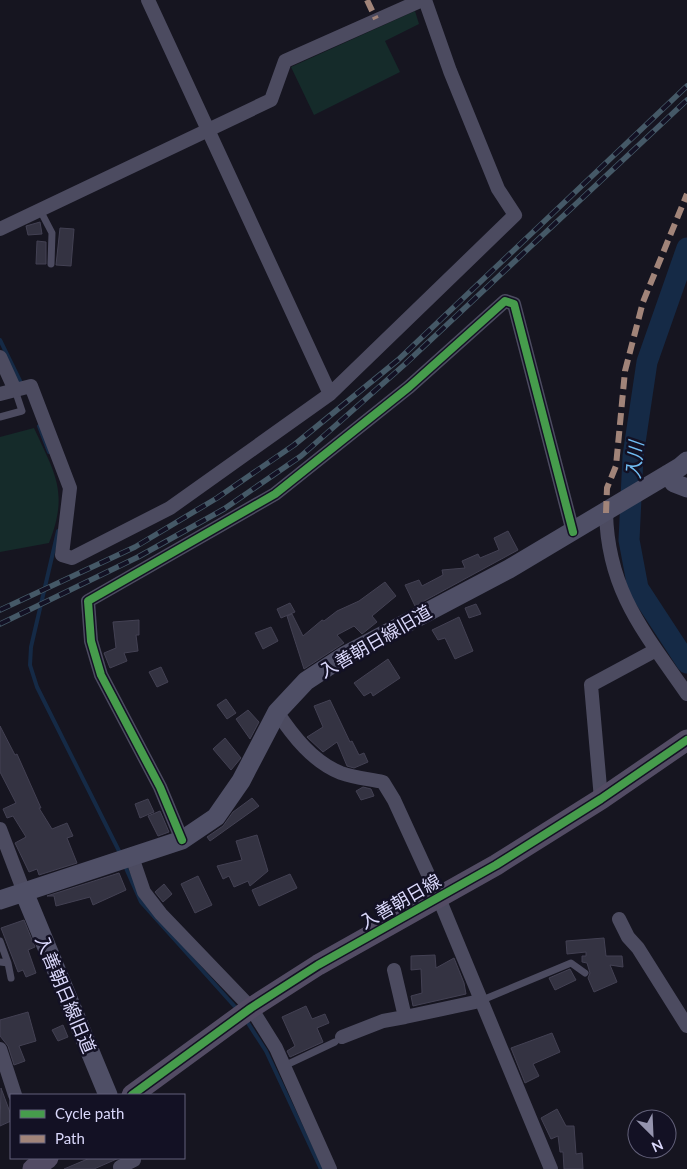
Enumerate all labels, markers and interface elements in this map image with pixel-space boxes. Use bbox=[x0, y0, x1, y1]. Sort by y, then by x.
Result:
water label: 入川 bbox=[621, 438, 647, 480]
street label: 入善朝日線旧道 bbox=[315, 600, 435, 682]
street label: 入善朝日線 bbox=[356, 869, 444, 933]
street label: 入善朝日線旧道 bbox=[31, 932, 101, 1056]
legend bbox=[10, 1094, 185, 1159]
text: Cycle path bbox=[55, 1104, 124, 1122]
north arrow bbox=[627, 1109, 677, 1159]
text: Path bbox=[55, 1129, 85, 1147]
text: N bbox=[649, 1136, 666, 1156]

